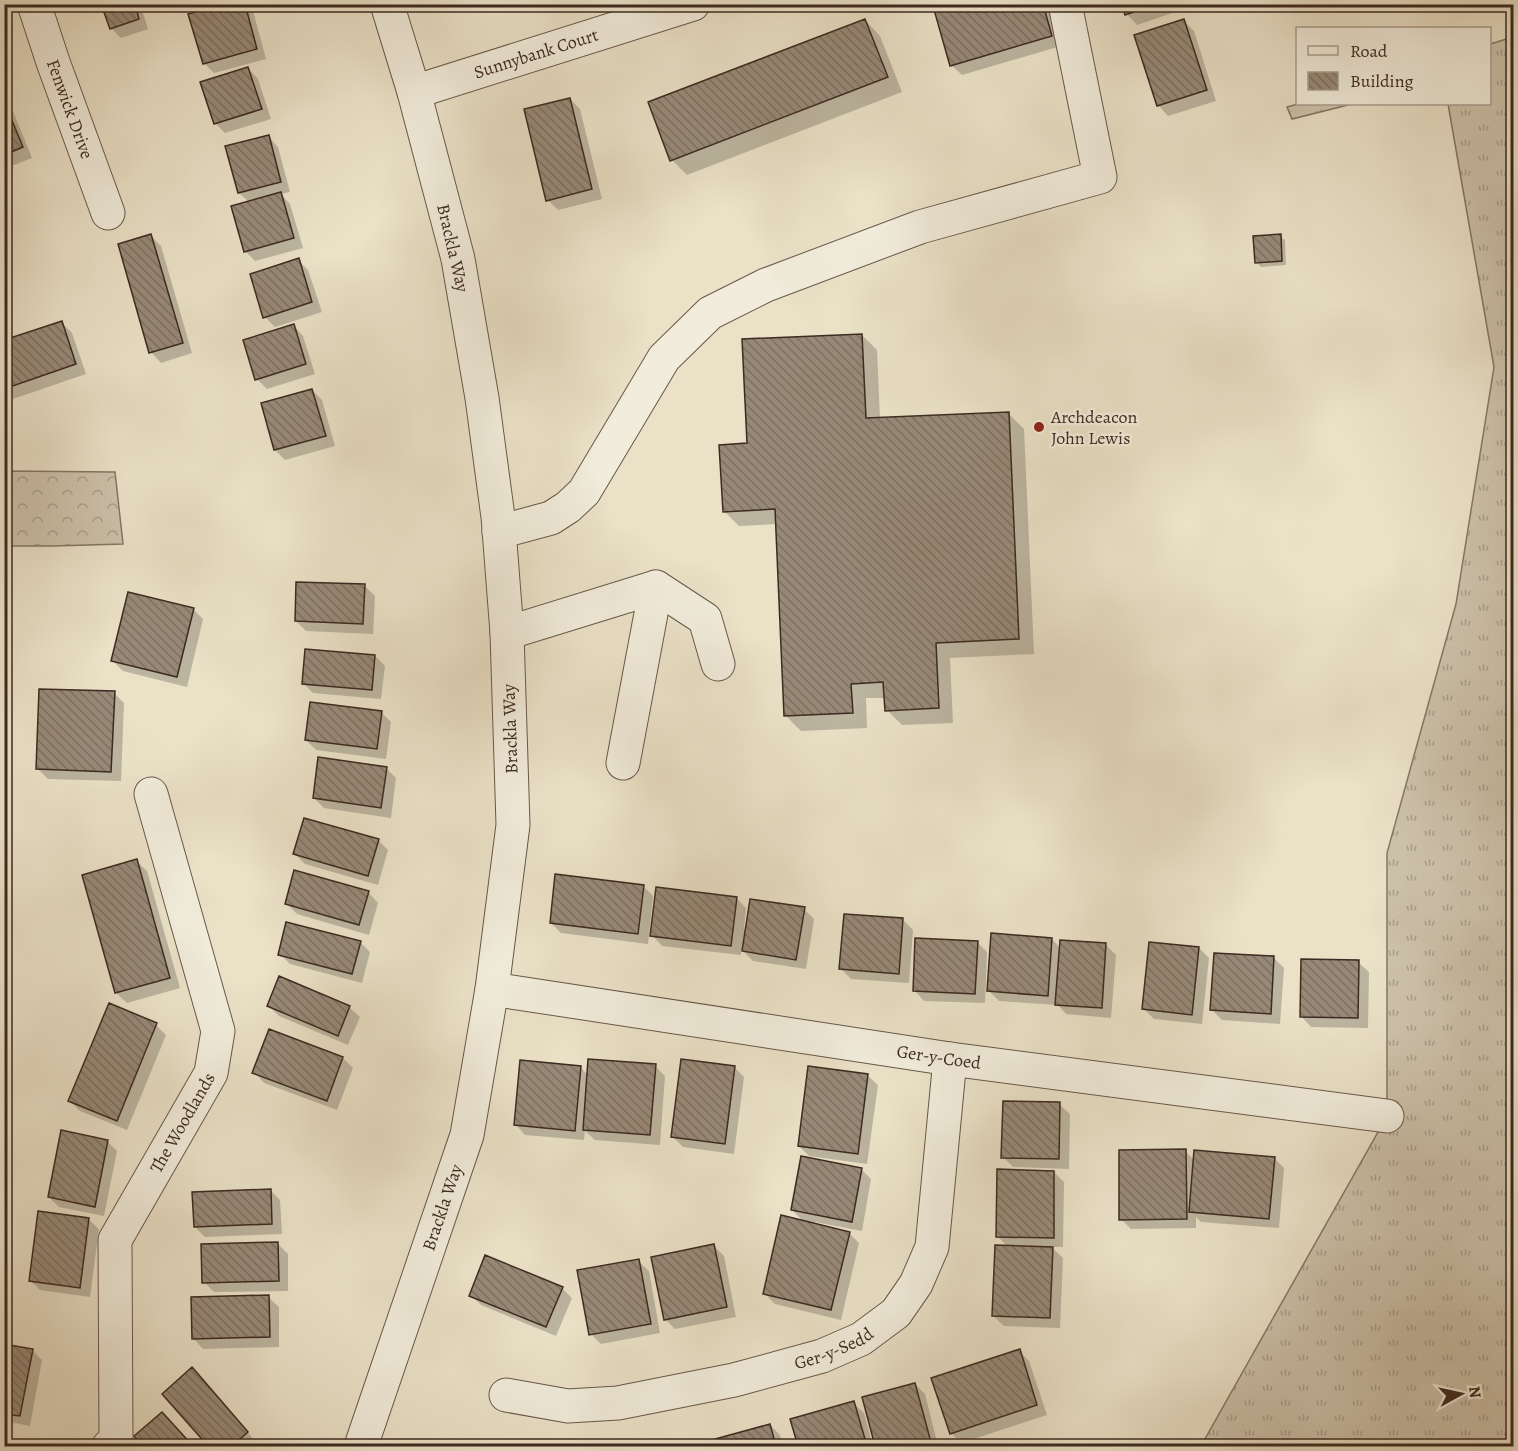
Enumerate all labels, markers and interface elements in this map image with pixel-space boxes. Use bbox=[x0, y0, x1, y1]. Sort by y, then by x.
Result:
street label: Sunnybank Court bbox=[471, 23, 601, 84]
legend bbox=[1296, 27, 1491, 105]
text: Road bbox=[1350, 39, 1388, 63]
street label: Fenwick Drive bbox=[41, 56, 99, 162]
text: Building bbox=[1350, 69, 1414, 93]
street label: Brackla Way bbox=[431, 201, 475, 295]
place label: Archdeacon John Lewis bbox=[1050, 405, 1138, 450]
marker: Archdeacon John Lewis bbox=[1032, 420, 1046, 434]
street label: Brackla Way bbox=[496, 683, 524, 774]
street label: Ger-y-Coed bbox=[895, 1039, 983, 1075]
street label: The Woodlands bbox=[144, 1068, 221, 1177]
street label: Brackla Way bbox=[416, 1160, 468, 1254]
street label: Ger-y-Sedd bbox=[791, 1322, 879, 1375]
north arrow bbox=[1431, 1364, 1491, 1424]
text: N bbox=[1463, 1385, 1487, 1400]

